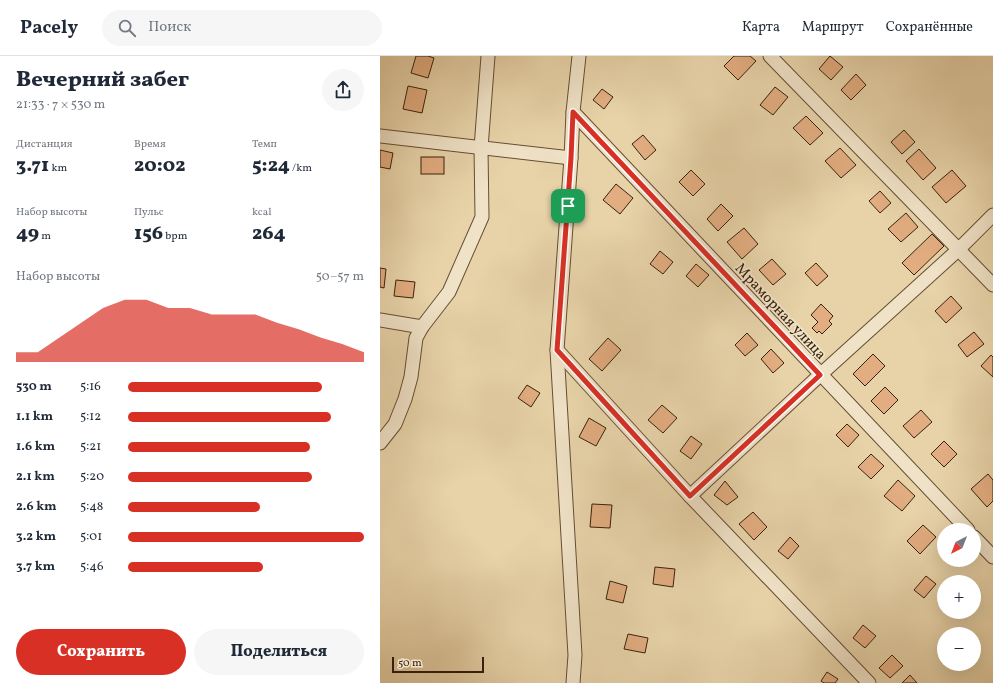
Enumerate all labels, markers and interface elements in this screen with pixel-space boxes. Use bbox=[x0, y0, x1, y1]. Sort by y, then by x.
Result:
search box bbox=[102, 10, 382, 46]
text: Pacely bbox=[20, 15, 78, 41]
icon: search bbox=[116, 17, 138, 39]
text: Поиск bbox=[148, 17, 191, 38]
text: Карта bbox=[742, 18, 780, 37]
text: Маршрут bbox=[802, 18, 864, 37]
text: Сохранённые bbox=[886, 18, 973, 37]
text: Вечерний забег bbox=[16, 65, 189, 96]
button: share bbox=[322, 69, 364, 111]
text: 21:33 · 7 × 530 m bbox=[16, 96, 105, 114]
text: Дистанция bbox=[16, 137, 73, 152]
text: Время bbox=[134, 137, 166, 152]
text: Темп bbox=[252, 137, 277, 152]
text: 3.71 bbox=[16, 152, 49, 180]
text: 20:02 bbox=[134, 152, 185, 180]
text: 5:24 bbox=[252, 152, 290, 180]
text: km bbox=[49, 161, 67, 176]
text: /km bbox=[290, 161, 312, 176]
pin bbox=[551, 189, 585, 223]
icon: arrive bbox=[557, 195, 579, 217]
text: Набор высоты bbox=[16, 205, 87, 220]
text: Пульс bbox=[134, 205, 164, 220]
text: kcal bbox=[252, 205, 272, 220]
text: 49 bbox=[16, 220, 39, 248]
text: 156 bbox=[134, 220, 163, 248]
text: 264 bbox=[252, 220, 286, 248]
text: m bbox=[39, 229, 51, 244]
text: bpm bbox=[163, 229, 187, 244]
street label: Мраморная улица bbox=[729, 259, 830, 365]
text: Набор высоты bbox=[16, 268, 100, 286]
text: 50–57 m bbox=[316, 268, 364, 286]
text: 530 m bbox=[16, 378, 52, 396]
text: 5:16 bbox=[80, 378, 101, 396]
text: 1.1 km bbox=[16, 408, 53, 426]
text: 5:12 bbox=[80, 408, 101, 426]
text: 1.6 km bbox=[16, 438, 55, 456]
text: 5:21 bbox=[80, 438, 101, 456]
text: 2.1 km bbox=[16, 468, 55, 486]
text: 5:20 bbox=[80, 468, 104, 486]
text: 2.6 km bbox=[16, 498, 57, 516]
text: 5:48 bbox=[80, 498, 103, 516]
north arrow bbox=[937, 523, 981, 567]
map controls bbox=[937, 523, 981, 671]
text: 3.2 km bbox=[16, 528, 56, 546]
text: 5:01 bbox=[80, 528, 102, 546]
text: 3.7 km bbox=[16, 558, 55, 576]
text: 5:46 bbox=[80, 558, 104, 576]
button: + bbox=[937, 575, 981, 619]
button: − bbox=[937, 627, 981, 671]
button: Сохранить bbox=[16, 629, 186, 675]
button: Поделиться bbox=[194, 629, 364, 675]
scale bar bbox=[392, 655, 484, 674]
text: 50 m bbox=[398, 656, 422, 671]

